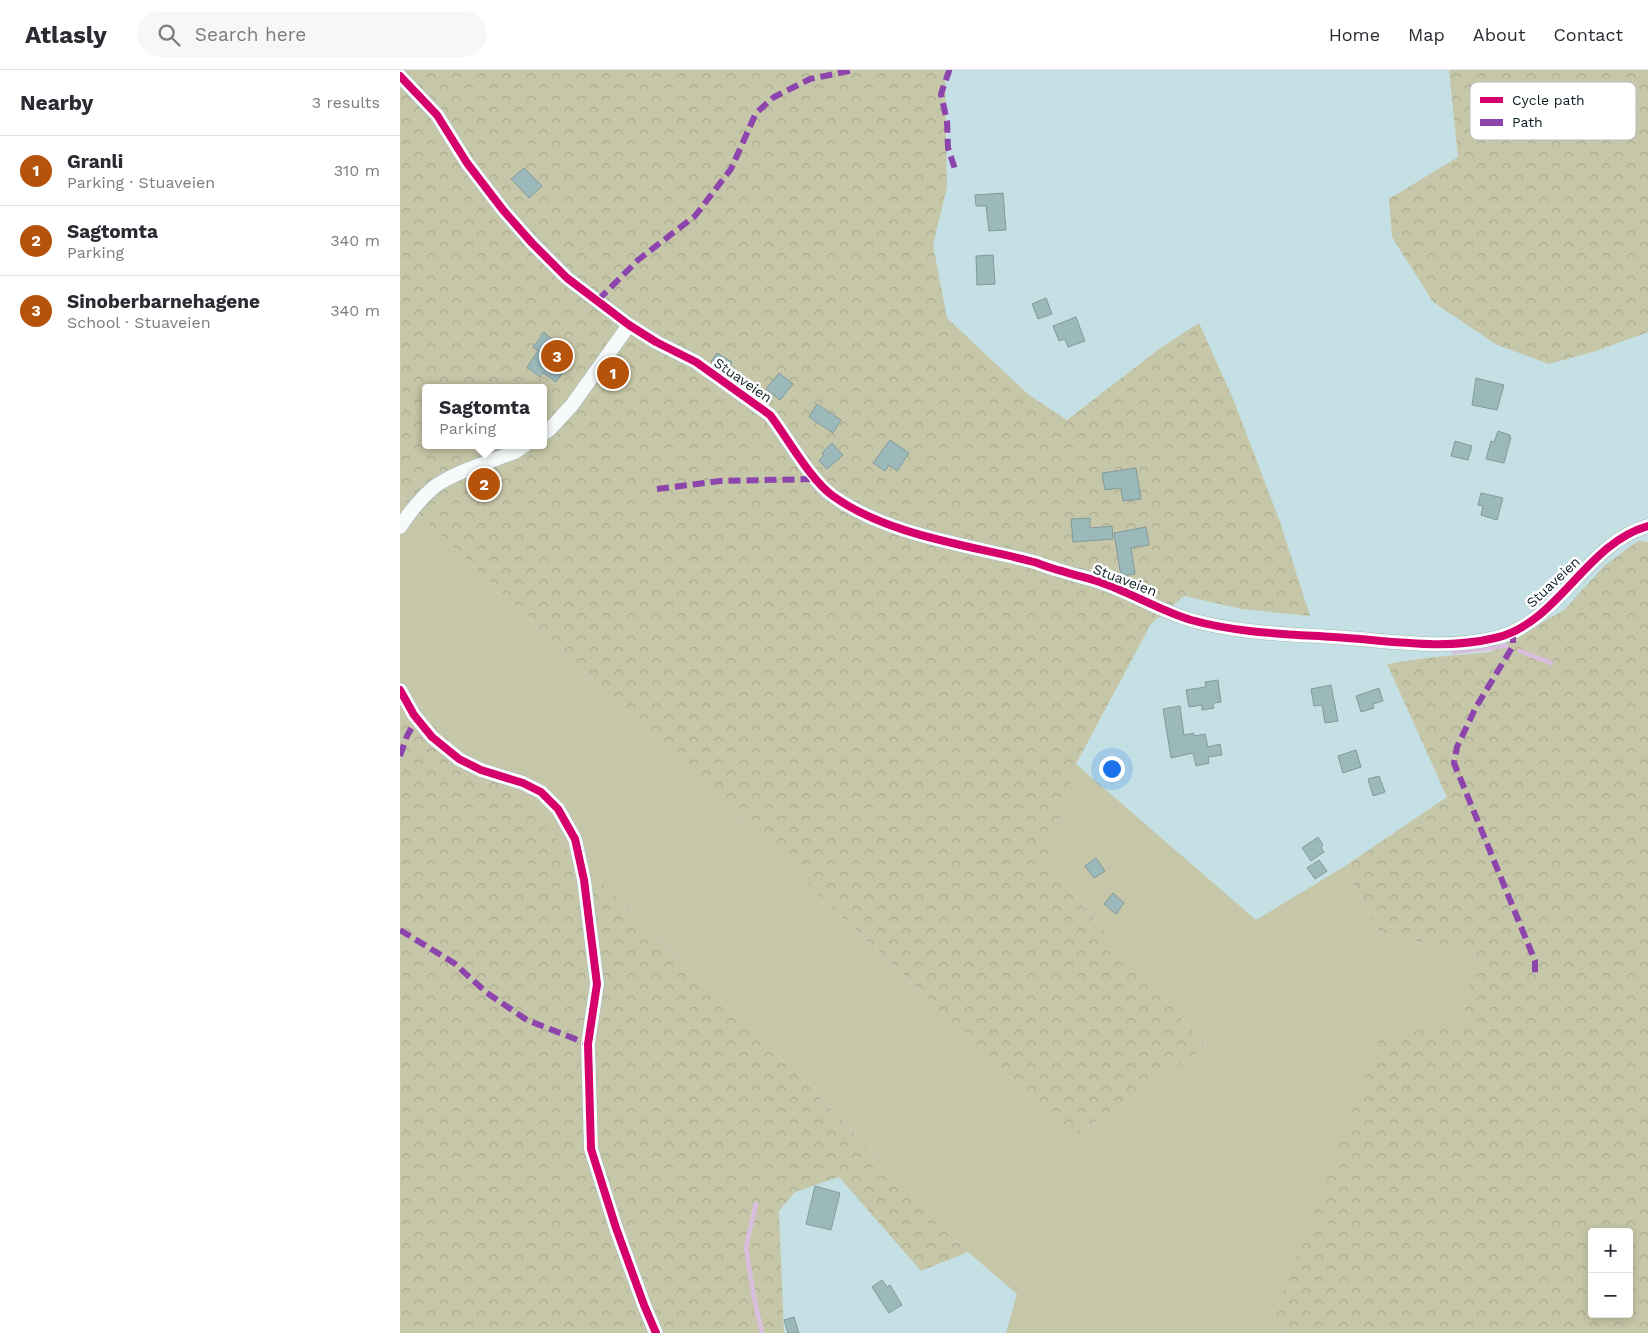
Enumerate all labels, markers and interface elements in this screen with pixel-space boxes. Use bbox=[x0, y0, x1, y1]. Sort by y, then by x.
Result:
search box bbox=[137, 12, 487, 57]
text: Atlasly bbox=[25, 21, 107, 49]
icon: search bbox=[155, 21, 183, 49]
text: Search here bbox=[195, 23, 306, 46]
text: Home bbox=[1329, 24, 1380, 45]
text: Map bbox=[1408, 24, 1445, 45]
text: About bbox=[1473, 24, 1525, 45]
text: Contact bbox=[1553, 24, 1623, 45]
legend bbox=[1470, 82, 1636, 140]
text: Nearby bbox=[20, 90, 93, 115]
text: Cycle path bbox=[1512, 92, 1585, 108]
text: 3 results bbox=[312, 93, 380, 112]
text: Path bbox=[1512, 114, 1543, 130]
text: Granli bbox=[67, 150, 123, 173]
text: 1 bbox=[33, 161, 39, 180]
text: 310 m bbox=[334, 161, 380, 180]
text: Parking · Stuaveien bbox=[67, 173, 215, 192]
text: Sagtomta bbox=[67, 220, 158, 243]
text: 2 bbox=[31, 231, 41, 250]
text: 340 m bbox=[330, 231, 380, 250]
text: Parking bbox=[67, 243, 124, 262]
text: Sinoberbarnehagene bbox=[67, 290, 260, 313]
text: 3 bbox=[31, 301, 41, 320]
text: 340 m bbox=[330, 301, 380, 320]
text: School · Stuaveien bbox=[67, 313, 211, 332]
pin: 3 bbox=[541, 337, 573, 375]
pin: 1 bbox=[597, 354, 629, 392]
street label: Stuaveien bbox=[711, 354, 775, 406]
popup bbox=[422, 384, 547, 449]
text: Sagtomta bbox=[439, 396, 530, 419]
text: Parking bbox=[439, 419, 496, 438]
pin: 2 bbox=[468, 465, 500, 503]
street label: Stuaveien bbox=[1523, 553, 1583, 611]
street label: Stuaveien bbox=[1091, 561, 1159, 599]
your location bbox=[1099, 756, 1125, 782]
map controls bbox=[1588, 1228, 1633, 1318]
button: + bbox=[1588, 1228, 1633, 1273]
button: − bbox=[1588, 1273, 1633, 1318]

